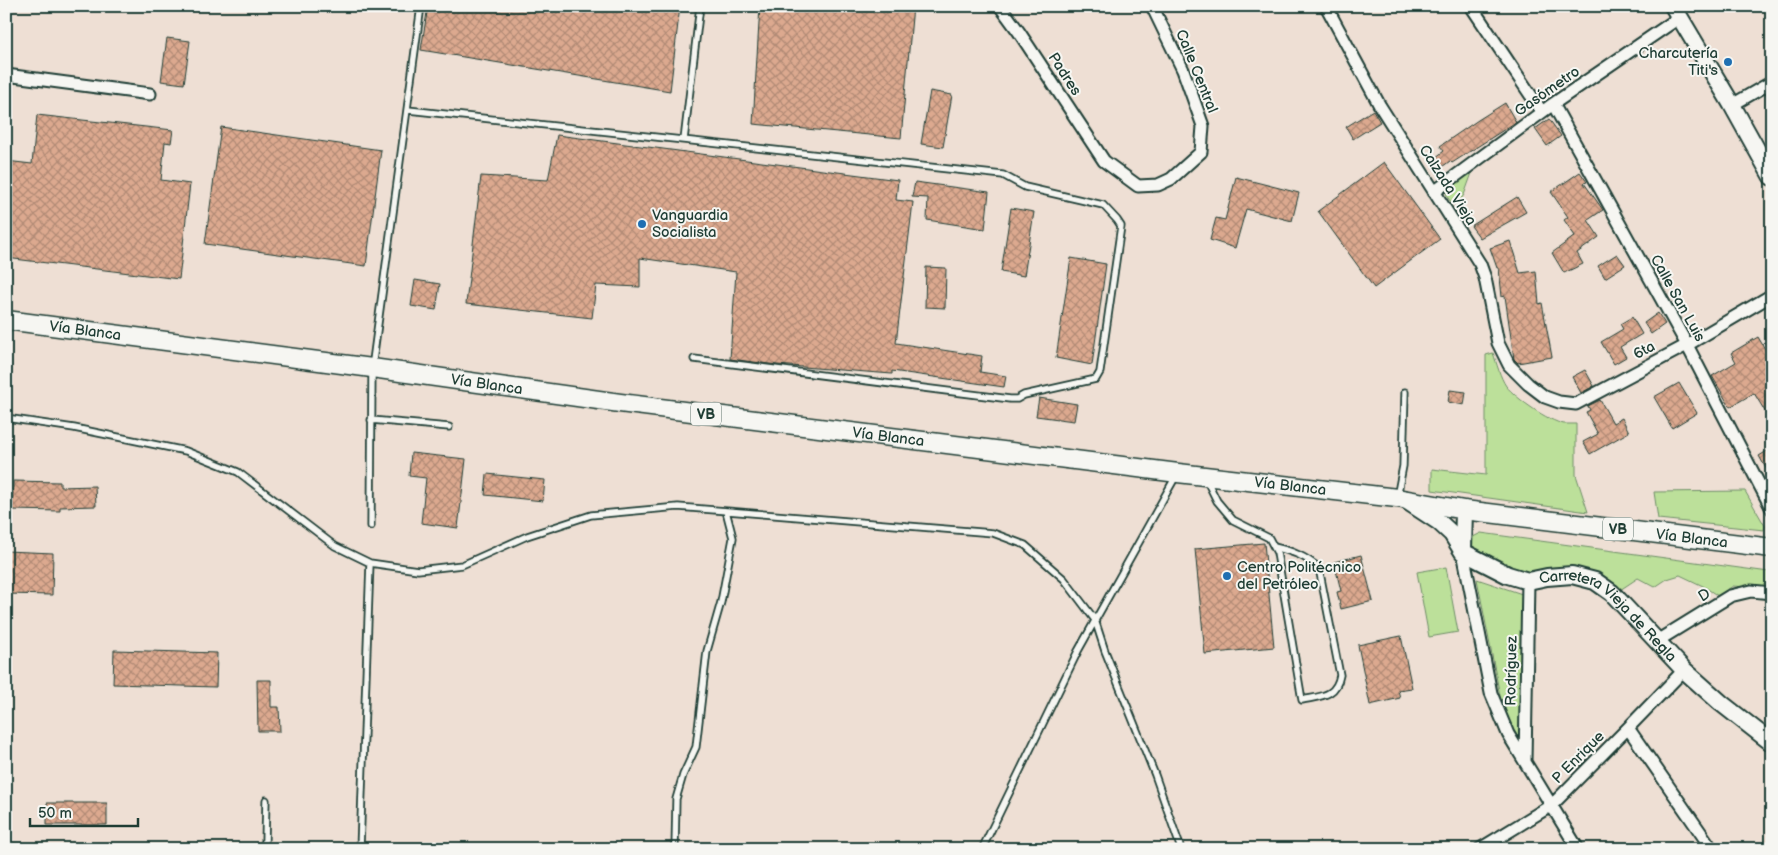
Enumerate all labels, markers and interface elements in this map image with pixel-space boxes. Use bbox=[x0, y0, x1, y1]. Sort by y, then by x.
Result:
street label: Calle Central bbox=[1171, 27, 1222, 116]
place label: Charcutería Titi's bbox=[1639, 44, 1719, 80]
street label: Padres bbox=[1044, 49, 1086, 100]
marker: Charcutería Titi's bbox=[1722, 56, 1734, 68]
street label: Gasómetro bbox=[1511, 62, 1584, 121]
street label: Calzada Vieja bbox=[1414, 141, 1481, 229]
place label: Vanguardia Socialista bbox=[652, 206, 728, 242]
marker: Vanguardia Socialista bbox=[636, 218, 648, 230]
street label: Calle San Luis bbox=[1646, 251, 1710, 345]
street label: Vía Blanca bbox=[48, 317, 122, 345]
street label: 6ta bbox=[1630, 337, 1658, 364]
street label: Vía Blanca bbox=[449, 370, 524, 399]
road number: VB bbox=[691, 402, 721, 426]
street label: Vía Blanca bbox=[851, 423, 925, 451]
street label: Vía Blanca bbox=[1253, 473, 1327, 500]
road number: VB bbox=[1603, 518, 1633, 540]
street label: Vía Blanca bbox=[1655, 525, 1729, 552]
place label: Centro Politécnico del Petróleo bbox=[1237, 558, 1361, 594]
street label: Carretera Vieja de Regla bbox=[1537, 565, 1680, 666]
marker: Centro Politécnico del Petróleo bbox=[1221, 570, 1233, 582]
street label: D bbox=[1695, 584, 1714, 606]
street label: Rodríguez bbox=[1501, 635, 1522, 706]
street label: P Enrique bbox=[1548, 727, 1609, 788]
scale bar bbox=[30, 795, 138, 827]
text: 50 m bbox=[38, 804, 72, 823]

